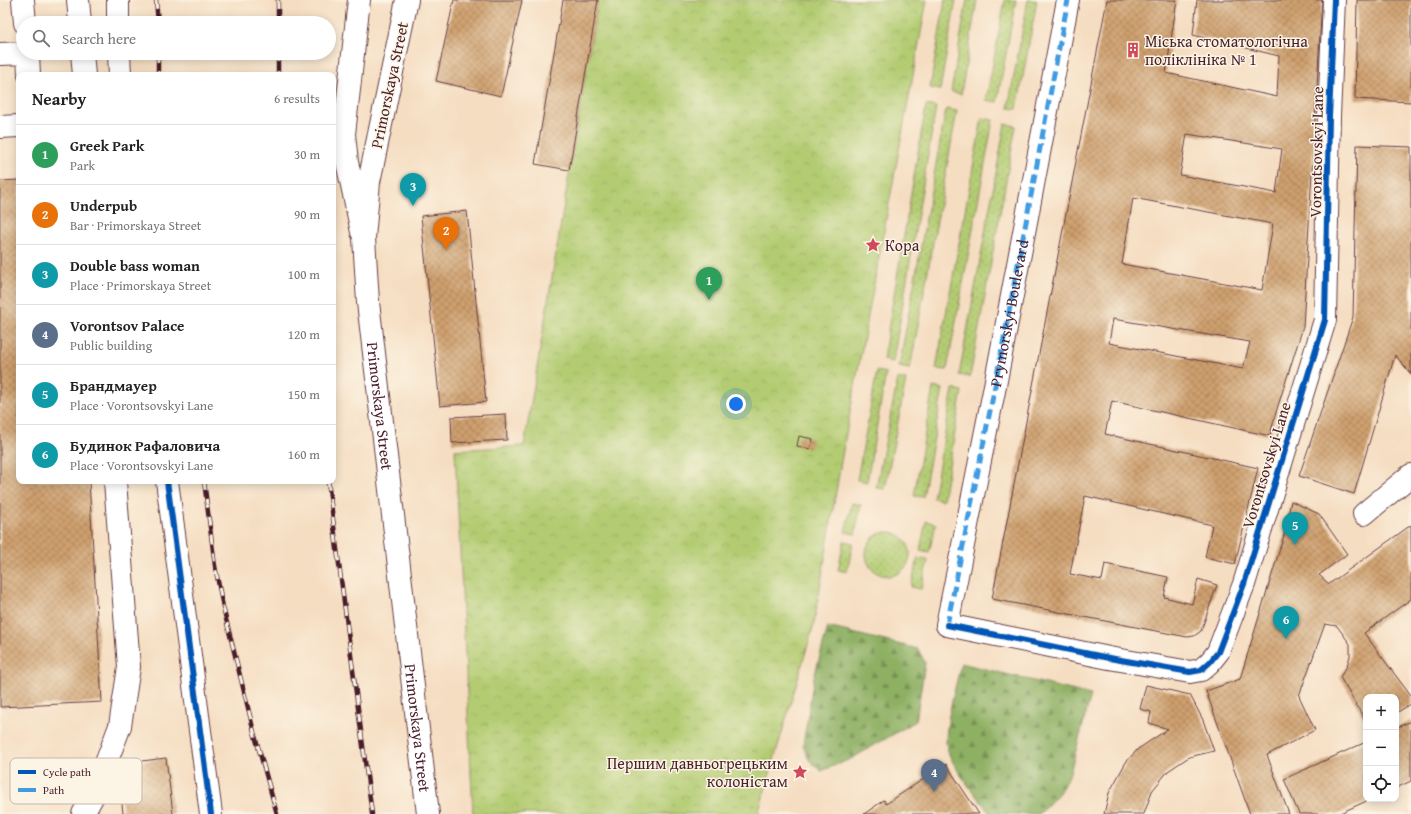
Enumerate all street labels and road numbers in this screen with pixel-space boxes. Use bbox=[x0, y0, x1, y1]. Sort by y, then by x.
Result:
street label: Primorskaya Street bbox=[364, 19, 414, 151]
street label: Vorontsovskyi Lane bbox=[1303, 86, 1329, 218]
street label: Prymorskyi Boulevard bbox=[983, 237, 1035, 389]
street label: Primorskaya Street bbox=[361, 341, 400, 472]
street label: Vorontsovskyi Lane bbox=[1235, 399, 1297, 531]
street label: Primorskaya Street bbox=[398, 662, 437, 794]

